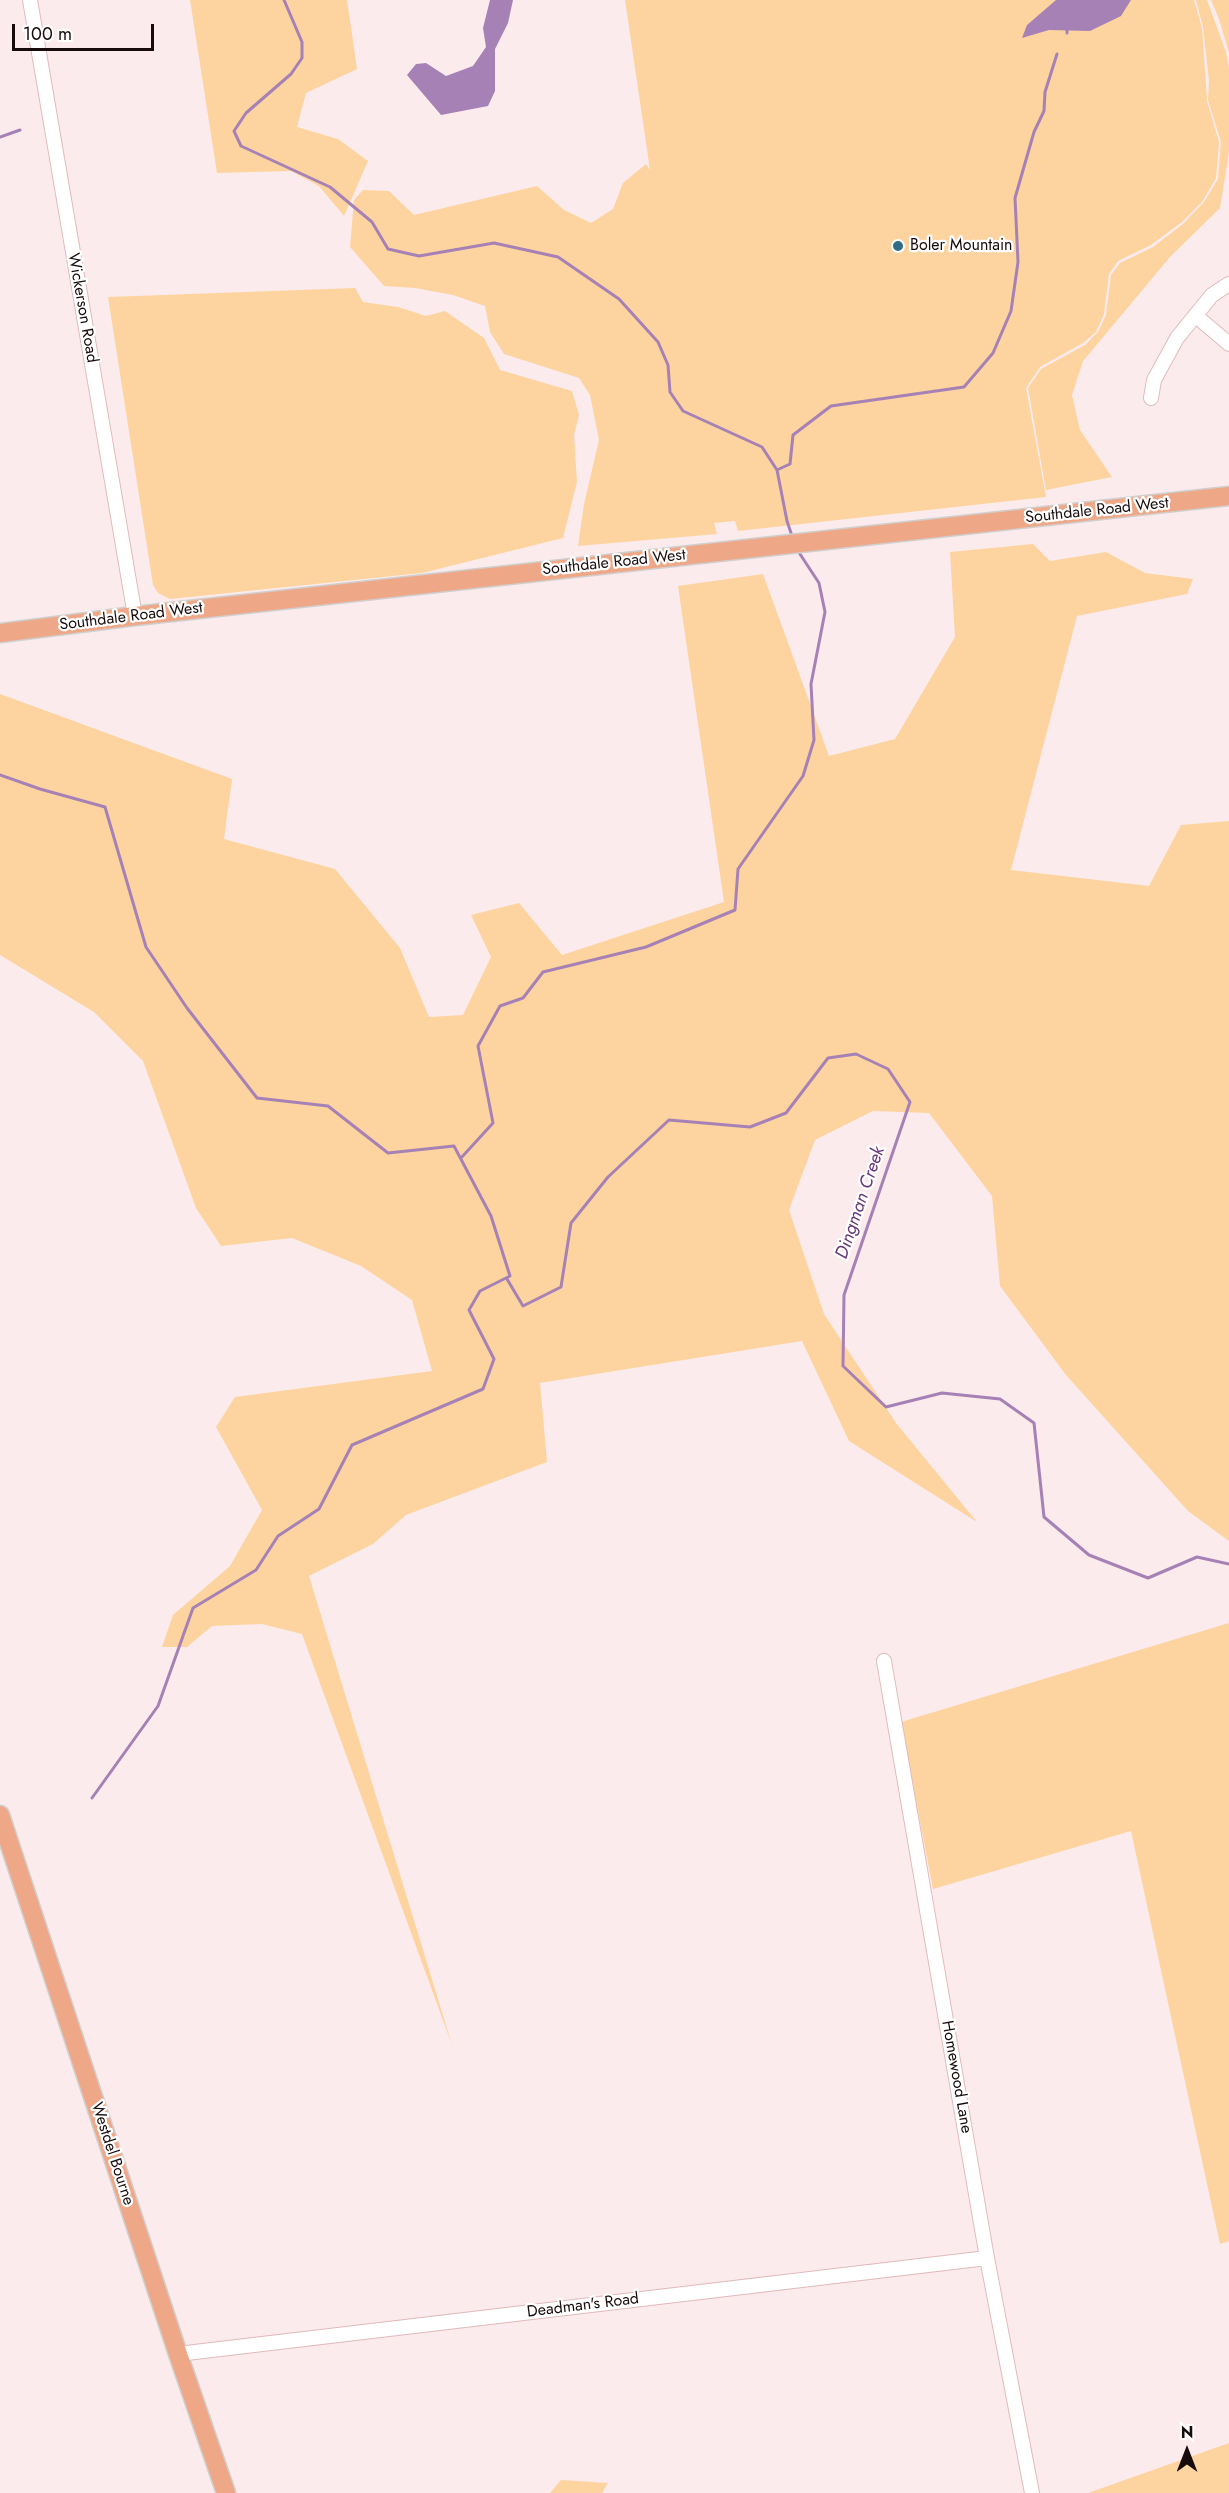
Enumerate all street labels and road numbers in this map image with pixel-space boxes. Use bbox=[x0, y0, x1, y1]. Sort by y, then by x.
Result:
street label: Wickerson Road bbox=[63, 252, 101, 364]
street label: Southdale Road West bbox=[1024, 494, 1170, 528]
street label: Southdale Road West bbox=[541, 546, 687, 580]
street label: Southdale Road West bbox=[58, 599, 204, 635]
street label: Homewood Lane bbox=[937, 2019, 975, 2135]
street label: Westdel Bourne bbox=[86, 2100, 138, 2208]
street label: Deadman's Road bbox=[526, 2290, 640, 2322]

